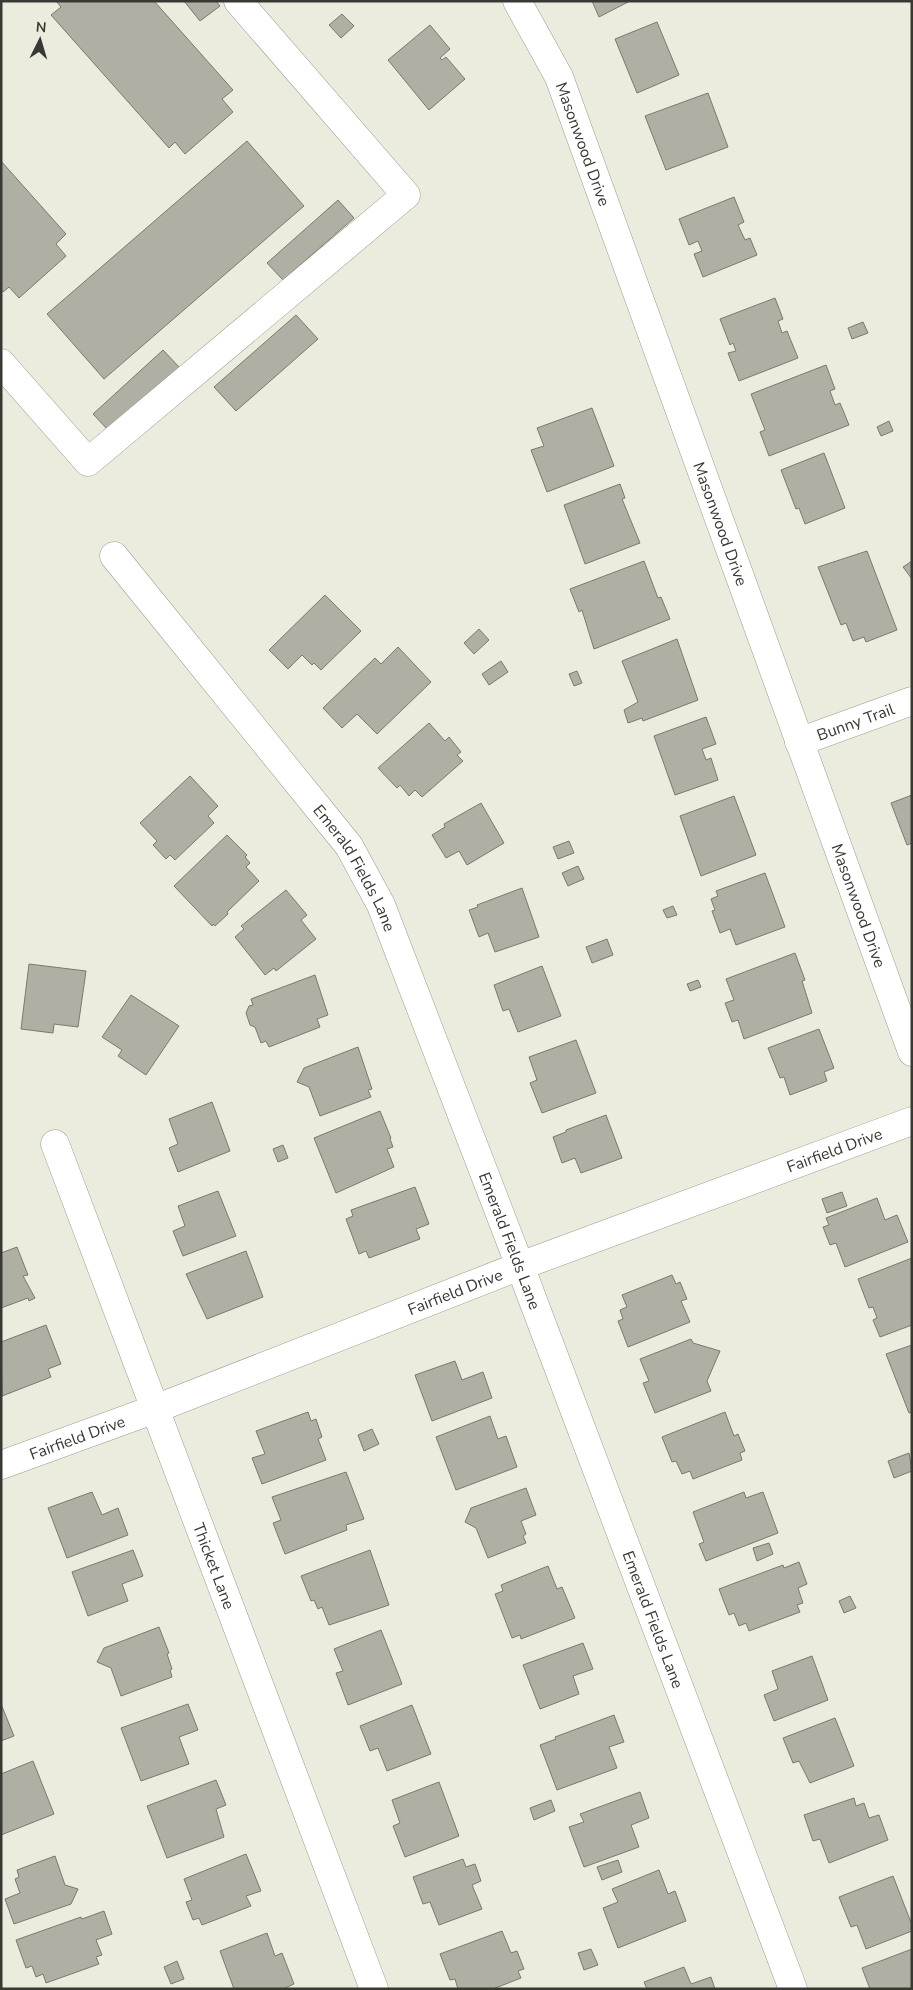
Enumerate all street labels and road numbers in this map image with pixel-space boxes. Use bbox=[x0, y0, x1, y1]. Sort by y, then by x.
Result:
street label: Masonwood Drive bbox=[550, 79, 615, 209]
street label: Masonwood Drive bbox=[687, 459, 752, 589]
street label: Bunny Trail bbox=[814, 698, 898, 747]
street label: Emerald Fields Lane bbox=[308, 800, 400, 935]
street label: Masonwood Drive bbox=[825, 841, 891, 971]
street label: Fairfield Drive bbox=[784, 1123, 886, 1178]
street label: Emerald Fields Lane bbox=[473, 1169, 545, 1313]
street label: Fairfield Drive bbox=[405, 1264, 506, 1321]
street label: Fairfield Drive bbox=[27, 1411, 128, 1466]
street label: Thicket Lane bbox=[187, 1520, 240, 1613]
street label: Emerald Fields Lane bbox=[617, 1548, 688, 1692]

